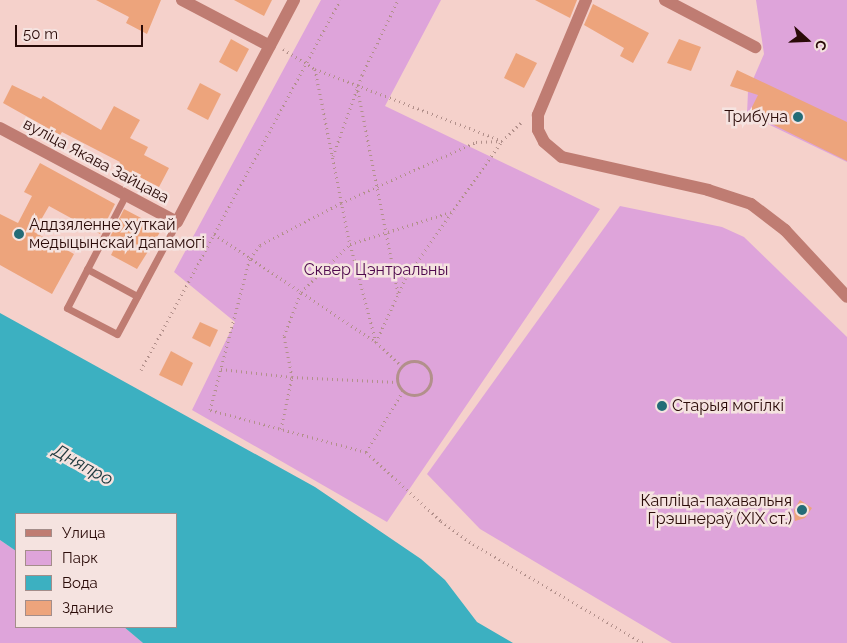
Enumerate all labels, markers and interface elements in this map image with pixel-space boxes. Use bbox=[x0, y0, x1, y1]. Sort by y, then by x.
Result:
scale bar bbox=[18, 15, 145, 47]
north arrow bbox=[782, 15, 832, 65]
text: 50 m bbox=[23, 25, 58, 43]
text: С bbox=[812, 38, 830, 52]
place label: Трибуна bbox=[724, 107, 788, 127]
marker: Трибуна bbox=[792, 111, 804, 123]
street label: вуліца Якава Зайцава bbox=[20, 114, 172, 208]
place label: Аддзяленне хуткай медыцынскай дапамогі bbox=[29, 215, 205, 253]
marker: Аддзяленне хуткай медыцынскай дапамогі bbox=[13, 228, 25, 240]
park label: Сквер Цэнтральны bbox=[304, 260, 448, 280]
place label: Старыя могілкі bbox=[672, 396, 784, 416]
marker: Старыя могілкі bbox=[656, 400, 668, 412]
water label: Дняпро bbox=[49, 440, 117, 490]
place label: Капліца-пахавальня Грэшнераў (XIX ст.) bbox=[640, 491, 792, 529]
marker: Капліца-пахавальня Грэшнераў (XIX ст.) bbox=[796, 504, 808, 516]
legend bbox=[15, 513, 178, 628]
text: Улица bbox=[62, 524, 106, 542]
text: Парк bbox=[62, 549, 98, 567]
text: Вода bbox=[62, 574, 98, 592]
text: Здание bbox=[62, 599, 113, 617]

